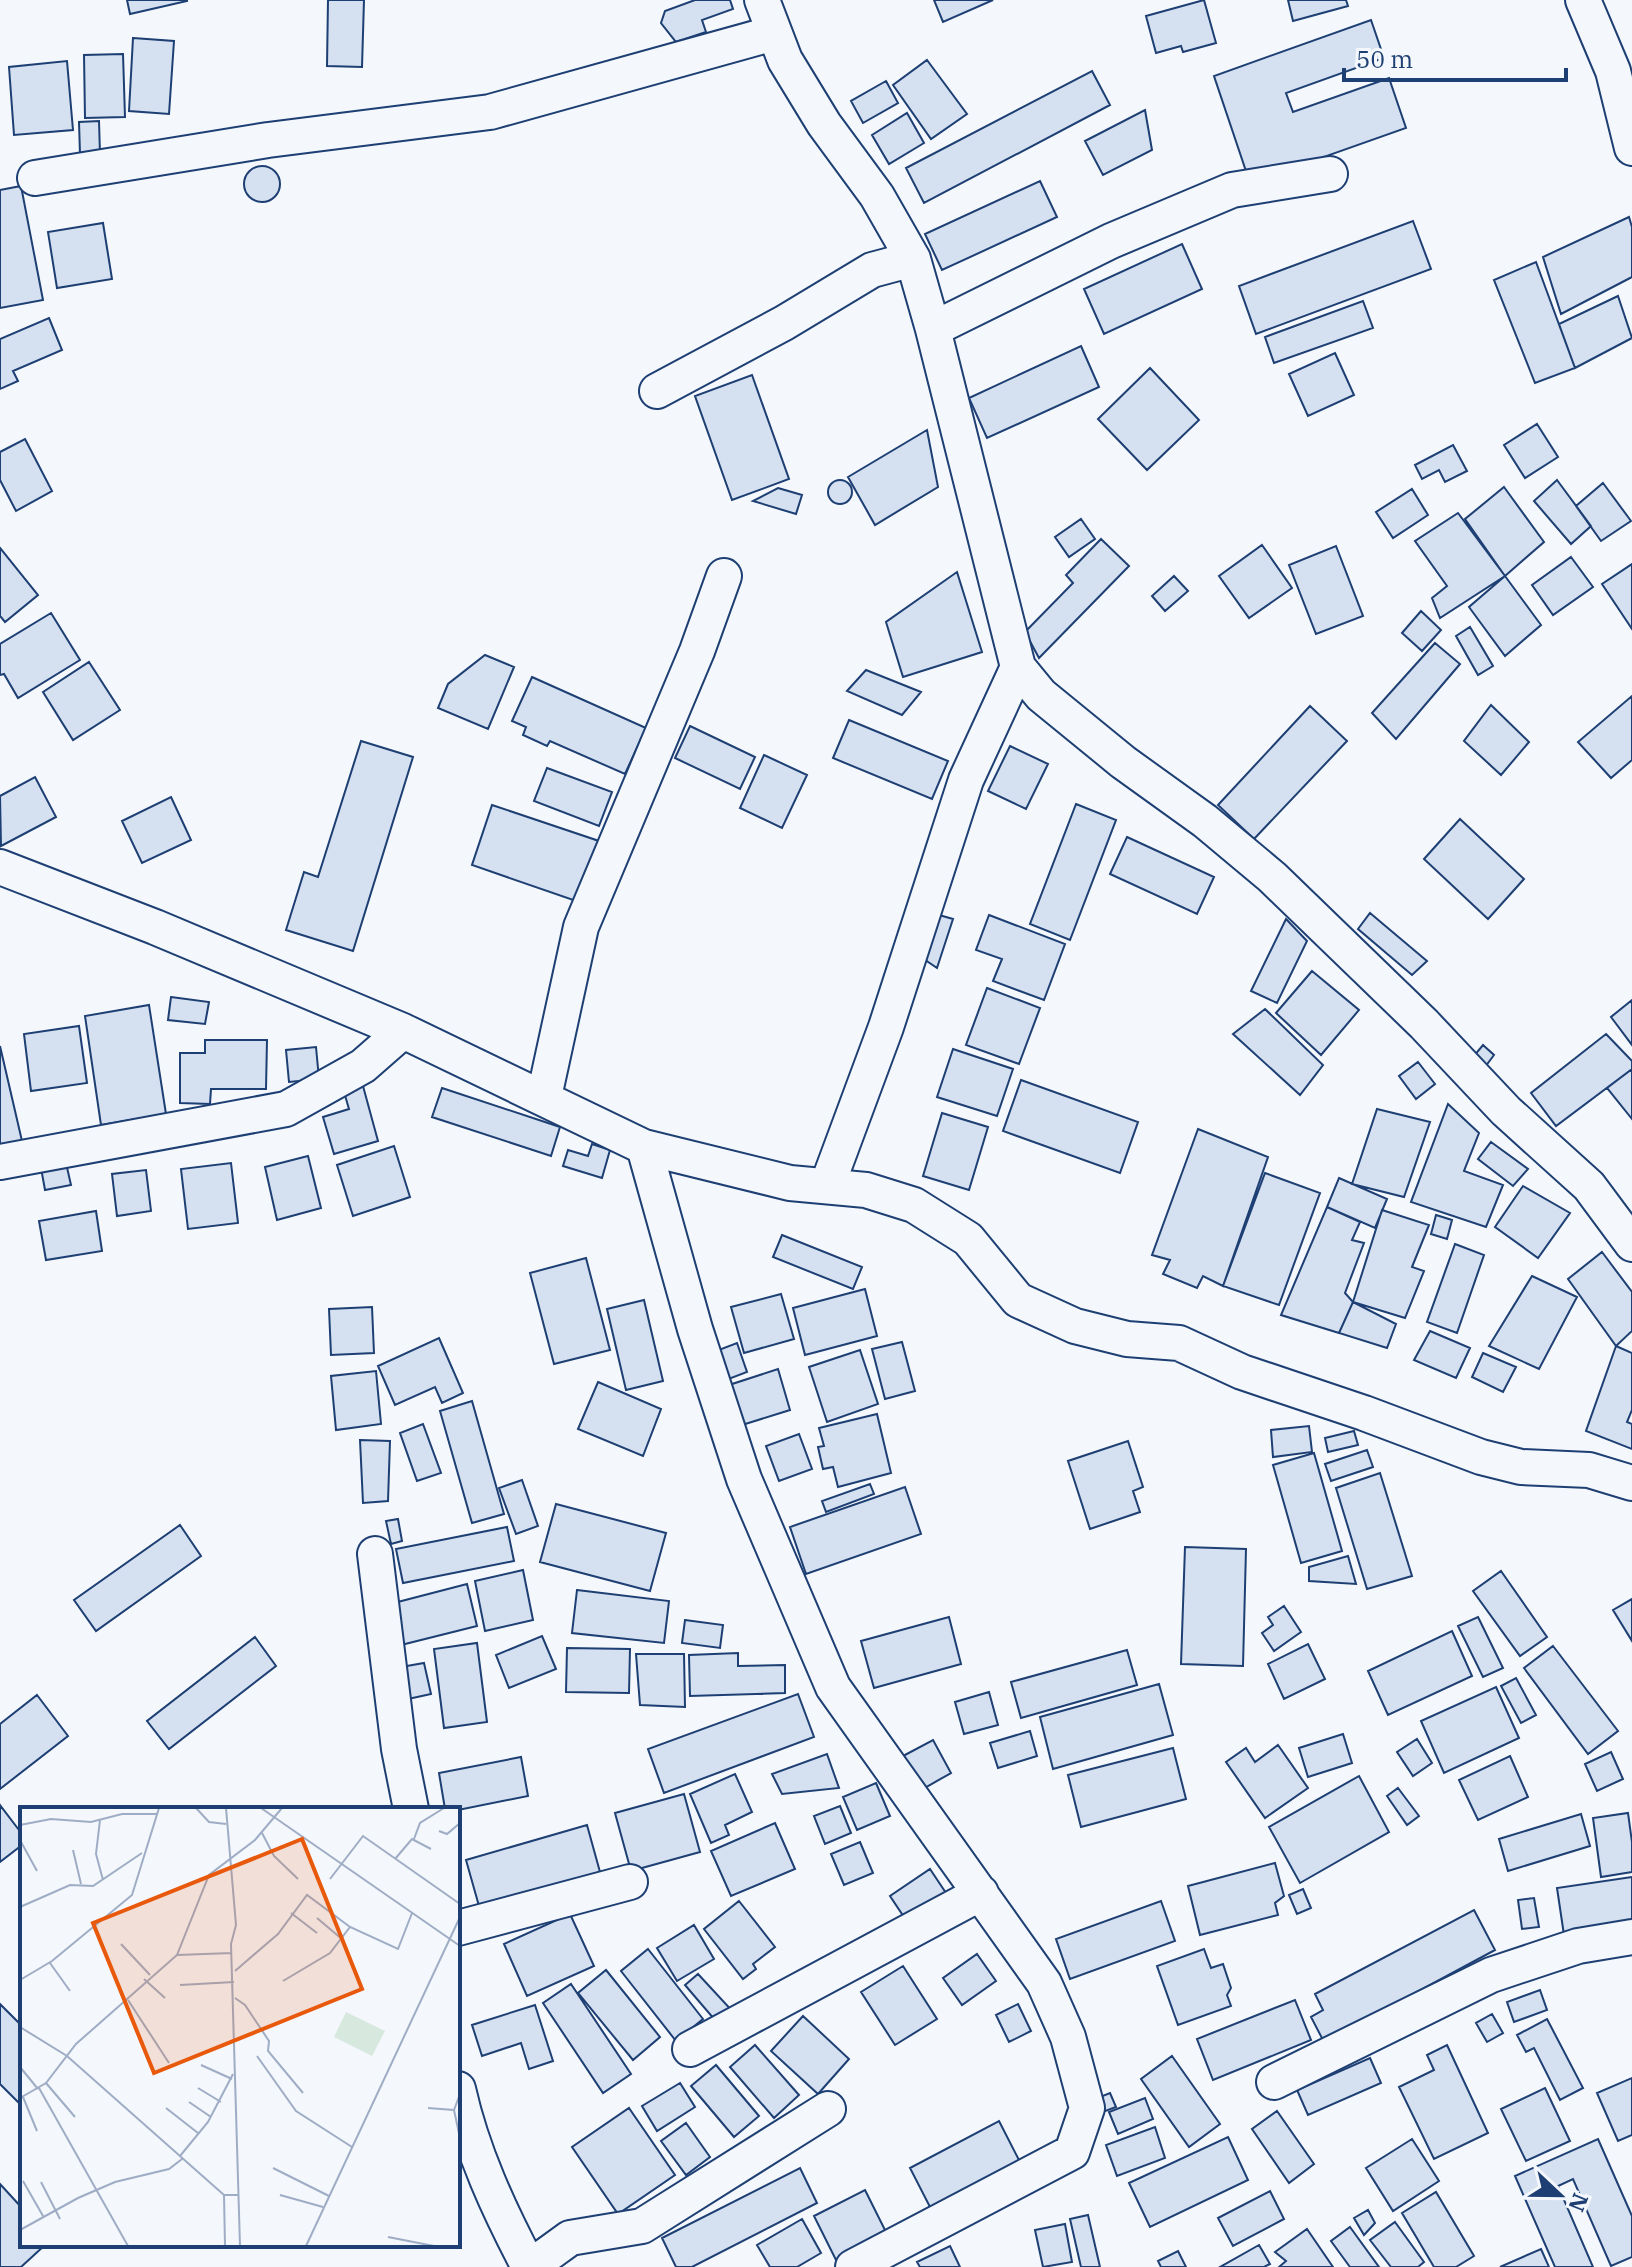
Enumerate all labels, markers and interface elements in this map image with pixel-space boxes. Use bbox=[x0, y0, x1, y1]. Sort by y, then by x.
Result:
scale bar bbox=[1344, 32, 1566, 82]
text: 50 m bbox=[1356, 43, 1413, 75]
inset map bbox=[20, 1807, 460, 2247]
north arrow bbox=[1520, 2155, 1600, 2235]
text: N bbox=[1562, 2189, 1596, 2216]

